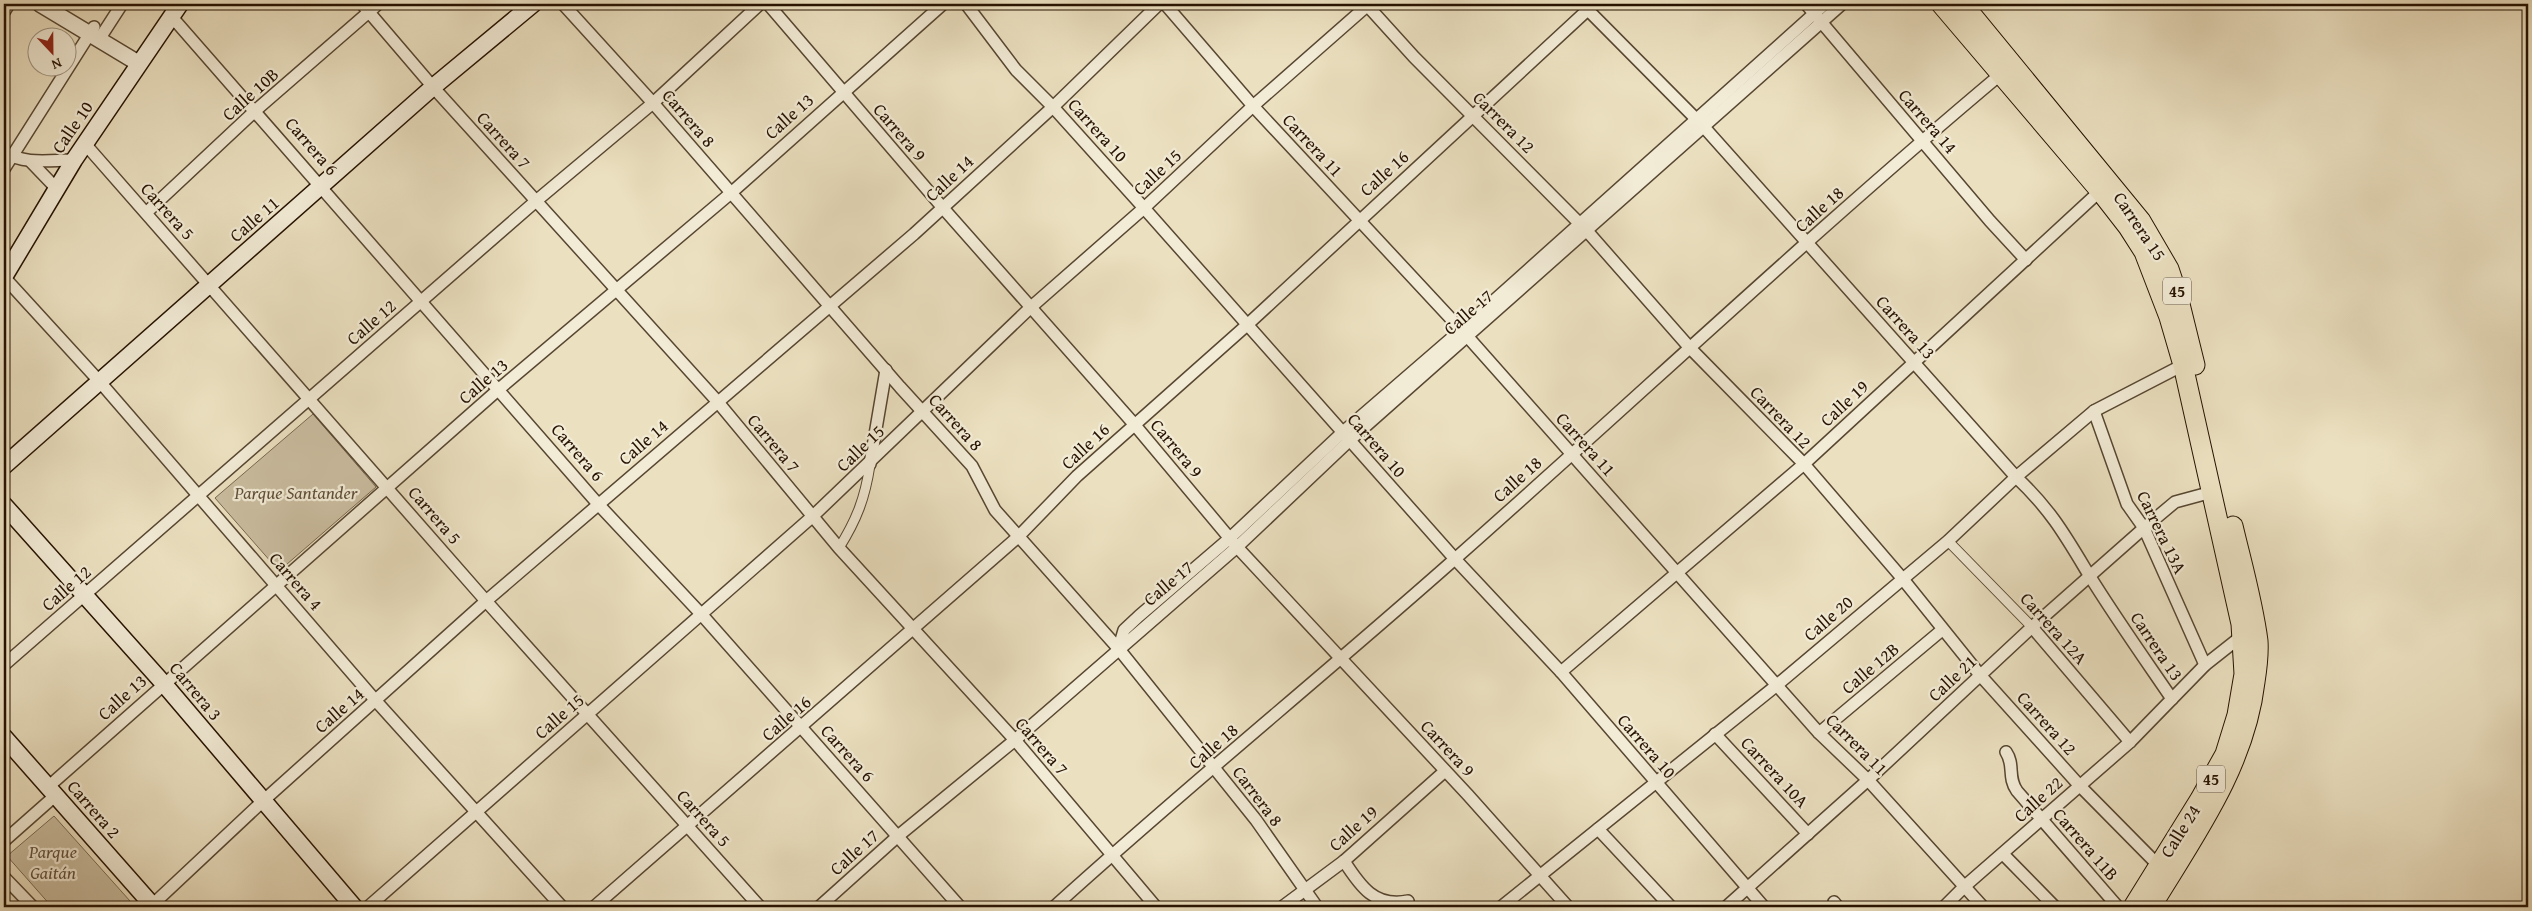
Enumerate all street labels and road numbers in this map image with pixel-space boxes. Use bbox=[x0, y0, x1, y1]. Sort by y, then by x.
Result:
street label: Calle 10B bbox=[216, 61, 284, 127]
street label: Carrera 8 bbox=[656, 83, 722, 153]
street label: Carrera 14 bbox=[1892, 83, 1964, 159]
street label: Carrera 12 bbox=[1467, 85, 1541, 159]
street label: Calle 13 bbox=[758, 87, 820, 145]
street label: Carrera 10 bbox=[1062, 92, 1134, 168]
street label: Calle 10 bbox=[45, 95, 100, 159]
street label: Carrera 9 bbox=[867, 97, 933, 167]
street label: Carrera 7 bbox=[471, 105, 537, 175]
street label: Carrera 11 bbox=[1276, 107, 1350, 183]
street label: Carrera 6 bbox=[279, 111, 345, 181]
street label: Calle 15 bbox=[1127, 142, 1187, 202]
street label: Calle 16 bbox=[1353, 144, 1415, 202]
street label: Calle 14 bbox=[919, 148, 979, 208]
street label: Carrera 5 bbox=[135, 176, 201, 246]
street label: Calle 18 bbox=[1788, 180, 1850, 238]
street label: Carrera 15 bbox=[2107, 186, 2173, 266]
street label: Calle 11 bbox=[223, 190, 285, 248]
road number: 45 bbox=[2163, 278, 2191, 304]
street label: Calle 17 bbox=[1437, 283, 1499, 341]
street label: Carrera 13 bbox=[1870, 289, 1942, 365]
street label: Calle 12 bbox=[340, 293, 402, 351]
street label: Calle 13 bbox=[452, 352, 514, 410]
street label: Calle 19 bbox=[1814, 373, 1874, 433]
street label: Carrera 12 bbox=[1744, 379, 1818, 455]
street label: Carrera 8 bbox=[923, 387, 989, 457]
street label: Carrera 11 bbox=[1550, 406, 1622, 482]
street label: Carrera 10 bbox=[1341, 407, 1413, 484]
street label: Carrera 7 bbox=[741, 408, 807, 478]
street label: Calle 14 bbox=[612, 413, 674, 471]
street label: Carrera 9 bbox=[1144, 413, 1210, 483]
street label: Calle 16 bbox=[1055, 416, 1115, 476]
street label: Carrera 6 bbox=[545, 417, 611, 487]
street label: Calle 15 bbox=[830, 418, 890, 478]
street label: Calle 18 bbox=[1486, 450, 1548, 508]
street label: Carrera 5 bbox=[402, 480, 468, 550]
street label: Carrera 13A bbox=[2130, 486, 2194, 578]
street label: Carrera 4 bbox=[263, 546, 329, 616]
street label: Calle 17 bbox=[1137, 554, 1199, 612]
street label: Calle 12 bbox=[35, 559, 97, 617]
street label: Carrera 12A bbox=[2014, 586, 2094, 670]
street label: Calle 20 bbox=[1797, 589, 1859, 647]
street label: Carrera 13 bbox=[2124, 606, 2190, 686]
street label: Calle 12B bbox=[1835, 636, 1905, 700]
street label: Calle 21 bbox=[1922, 648, 1982, 708]
street label: Carrera 3 bbox=[163, 656, 229, 726]
street label: Calle 13 bbox=[91, 668, 153, 726]
street label: Calle 14 bbox=[308, 681, 370, 739]
street label: Carrera 12 bbox=[2011, 685, 2083, 761]
street label: Calle 15 bbox=[528, 687, 590, 745]
street label: Calle 16 bbox=[755, 689, 817, 747]
street label: Carrera 11 bbox=[1820, 707, 1894, 781]
street label: Carrera 10 bbox=[1611, 708, 1683, 785]
street label: Carrera 7 bbox=[1009, 711, 1075, 781]
street label: Carrera 9 bbox=[1414, 713, 1482, 783]
street label: Calle 18 bbox=[1182, 717, 1244, 775]
street label: Carrera 6 bbox=[815, 718, 881, 788]
street label: Carrera 10A bbox=[1735, 730, 1815, 814]
street label: Carrera 8 bbox=[1226, 760, 1290, 832]
road number: 45 bbox=[2197, 766, 2225, 792]
street label: Calle 22 bbox=[2007, 770, 2069, 828]
street label: Carrera 2 bbox=[61, 774, 127, 844]
street label: Carrera 5 bbox=[671, 783, 737, 853]
street label: Calle 19 bbox=[1322, 799, 1384, 857]
street label: Calle 24 bbox=[2153, 799, 2207, 863]
street label: Carrera 11B bbox=[2047, 802, 2125, 886]
street label: Calle 17 bbox=[823, 823, 885, 881]

